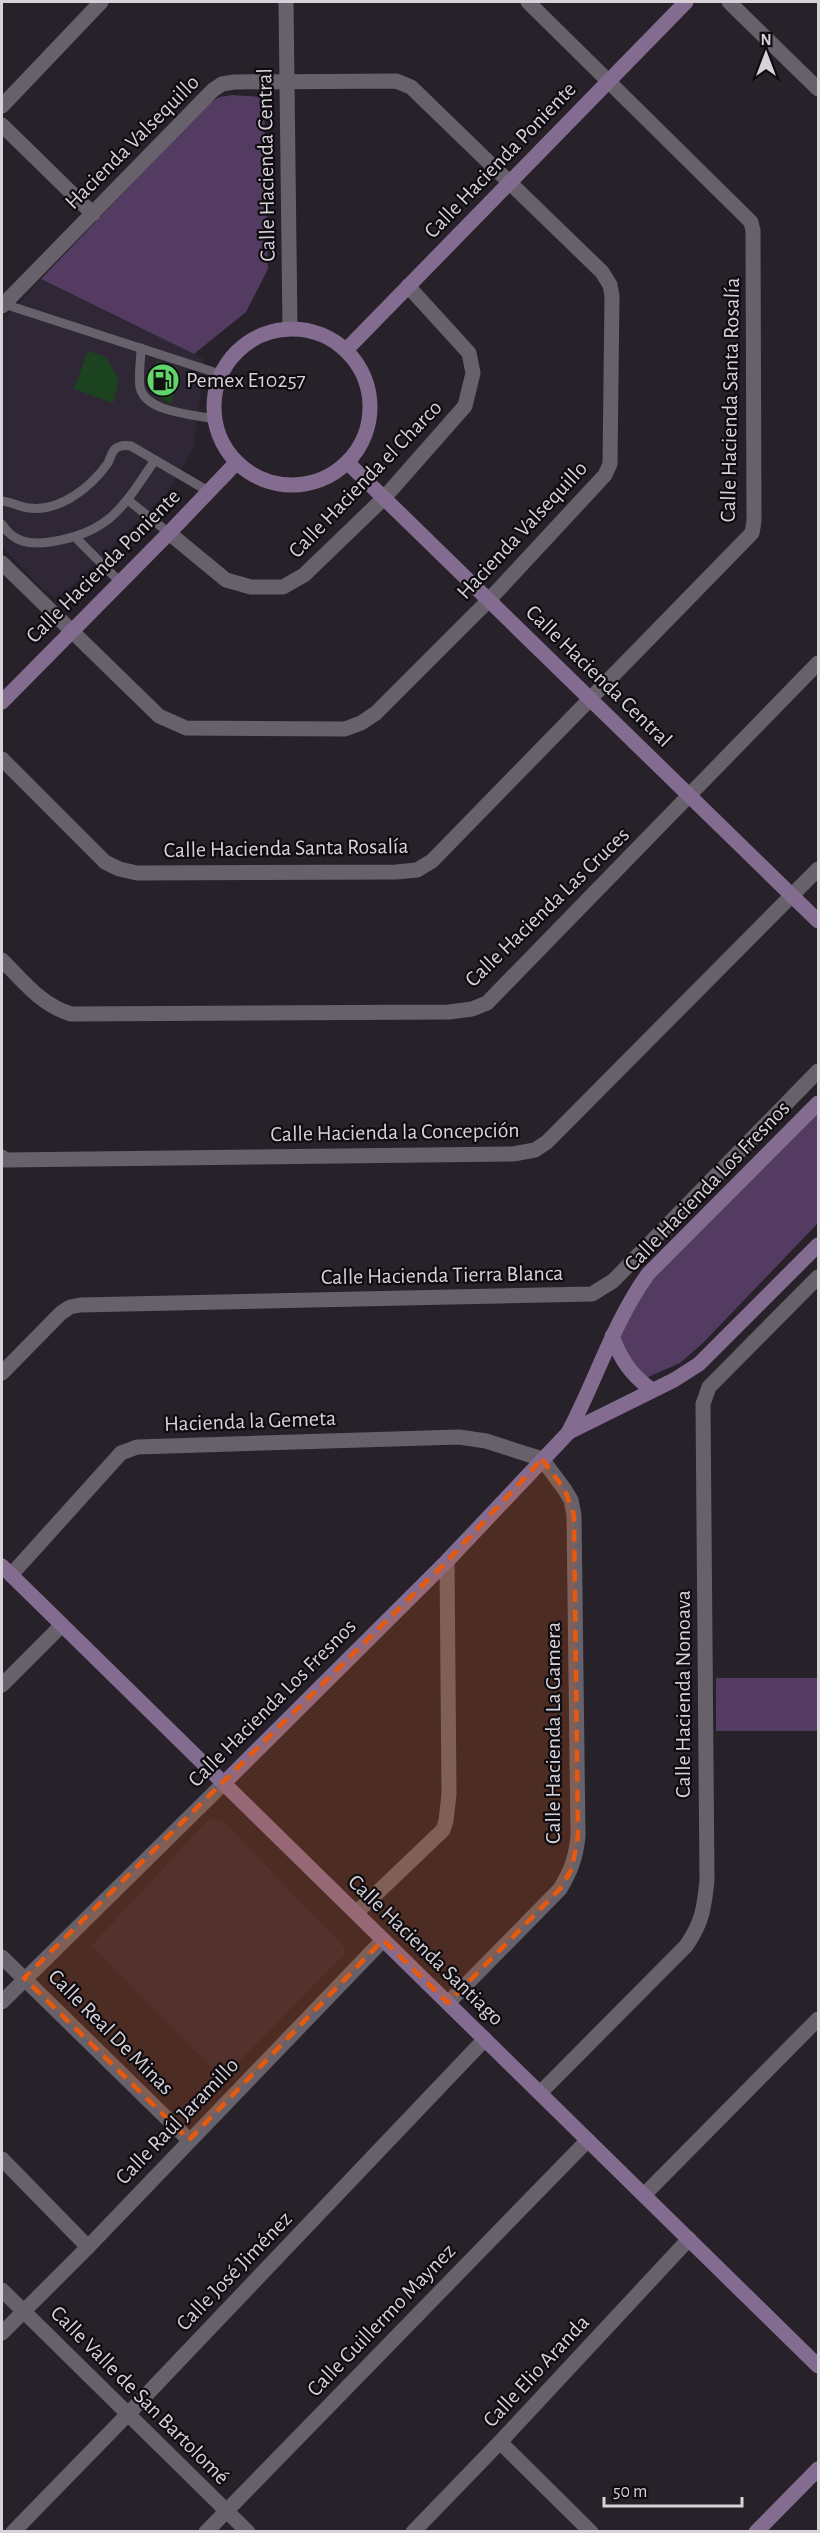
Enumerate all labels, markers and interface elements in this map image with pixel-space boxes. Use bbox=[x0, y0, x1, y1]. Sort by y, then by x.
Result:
north arrow bbox=[736, 24, 796, 84]
text: N bbox=[760, 32, 772, 48]
street label: Calle Hacienda Central bbox=[253, 68, 279, 262]
street label: Hacienda Valsequillo bbox=[61, 71, 203, 213]
street label: Calle Hacienda Poniente bbox=[420, 78, 580, 242]
street label: Calle Hacienda Santa Rosalía bbox=[717, 277, 743, 523]
fuel station icon: Pemex E10257 bbox=[145, 362, 181, 398]
place label: Pemex E10257 bbox=[186, 369, 306, 391]
street label: Calle Hacienda el Charco bbox=[284, 396, 446, 562]
street label: Hacienda Valsequillo bbox=[453, 457, 591, 603]
street label: Calle Hacienda Poniente bbox=[22, 485, 184, 647]
street label: Calle Hacienda Central bbox=[522, 601, 676, 751]
street label: Calle Hacienda Las Cruces bbox=[461, 823, 633, 991]
street label: Calle Hacienda Santa Rosalía bbox=[163, 835, 409, 861]
street label: Calle Hacienda Los Fresnos bbox=[620, 1097, 794, 1275]
street label: Calle Hacienda la Concepción bbox=[270, 1119, 520, 1145]
street label: Calle Hacienda Tierra Blanca bbox=[321, 1262, 563, 1288]
street label: Hacienda la Gemeta bbox=[164, 1407, 336, 1435]
street label: Calle Hacienda Nonoava bbox=[672, 1590, 694, 1798]
street label: Calle Hacienda Los Fresnos bbox=[184, 1615, 360, 1791]
street label: Calle Hacienda La Gamera bbox=[542, 1622, 564, 1844]
street label: Calle Hacienda Santiago bbox=[344, 1870, 508, 2030]
street label: Calle Real De Minas bbox=[44, 1965, 178, 2099]
street label: Calle Raúl Jaramillo bbox=[111, 2054, 243, 2188]
street label: Calle José Jiménez bbox=[172, 2207, 296, 2335]
street label: Calle Guillermo Maynez bbox=[303, 2239, 459, 2401]
street label: Calle Valle de San Bartolomé bbox=[47, 2302, 233, 2488]
street label: Calle Elio Aranda bbox=[479, 2311, 593, 2431]
scale bar bbox=[604, 2470, 742, 2508]
text: 50 m bbox=[613, 2483, 647, 2501]

